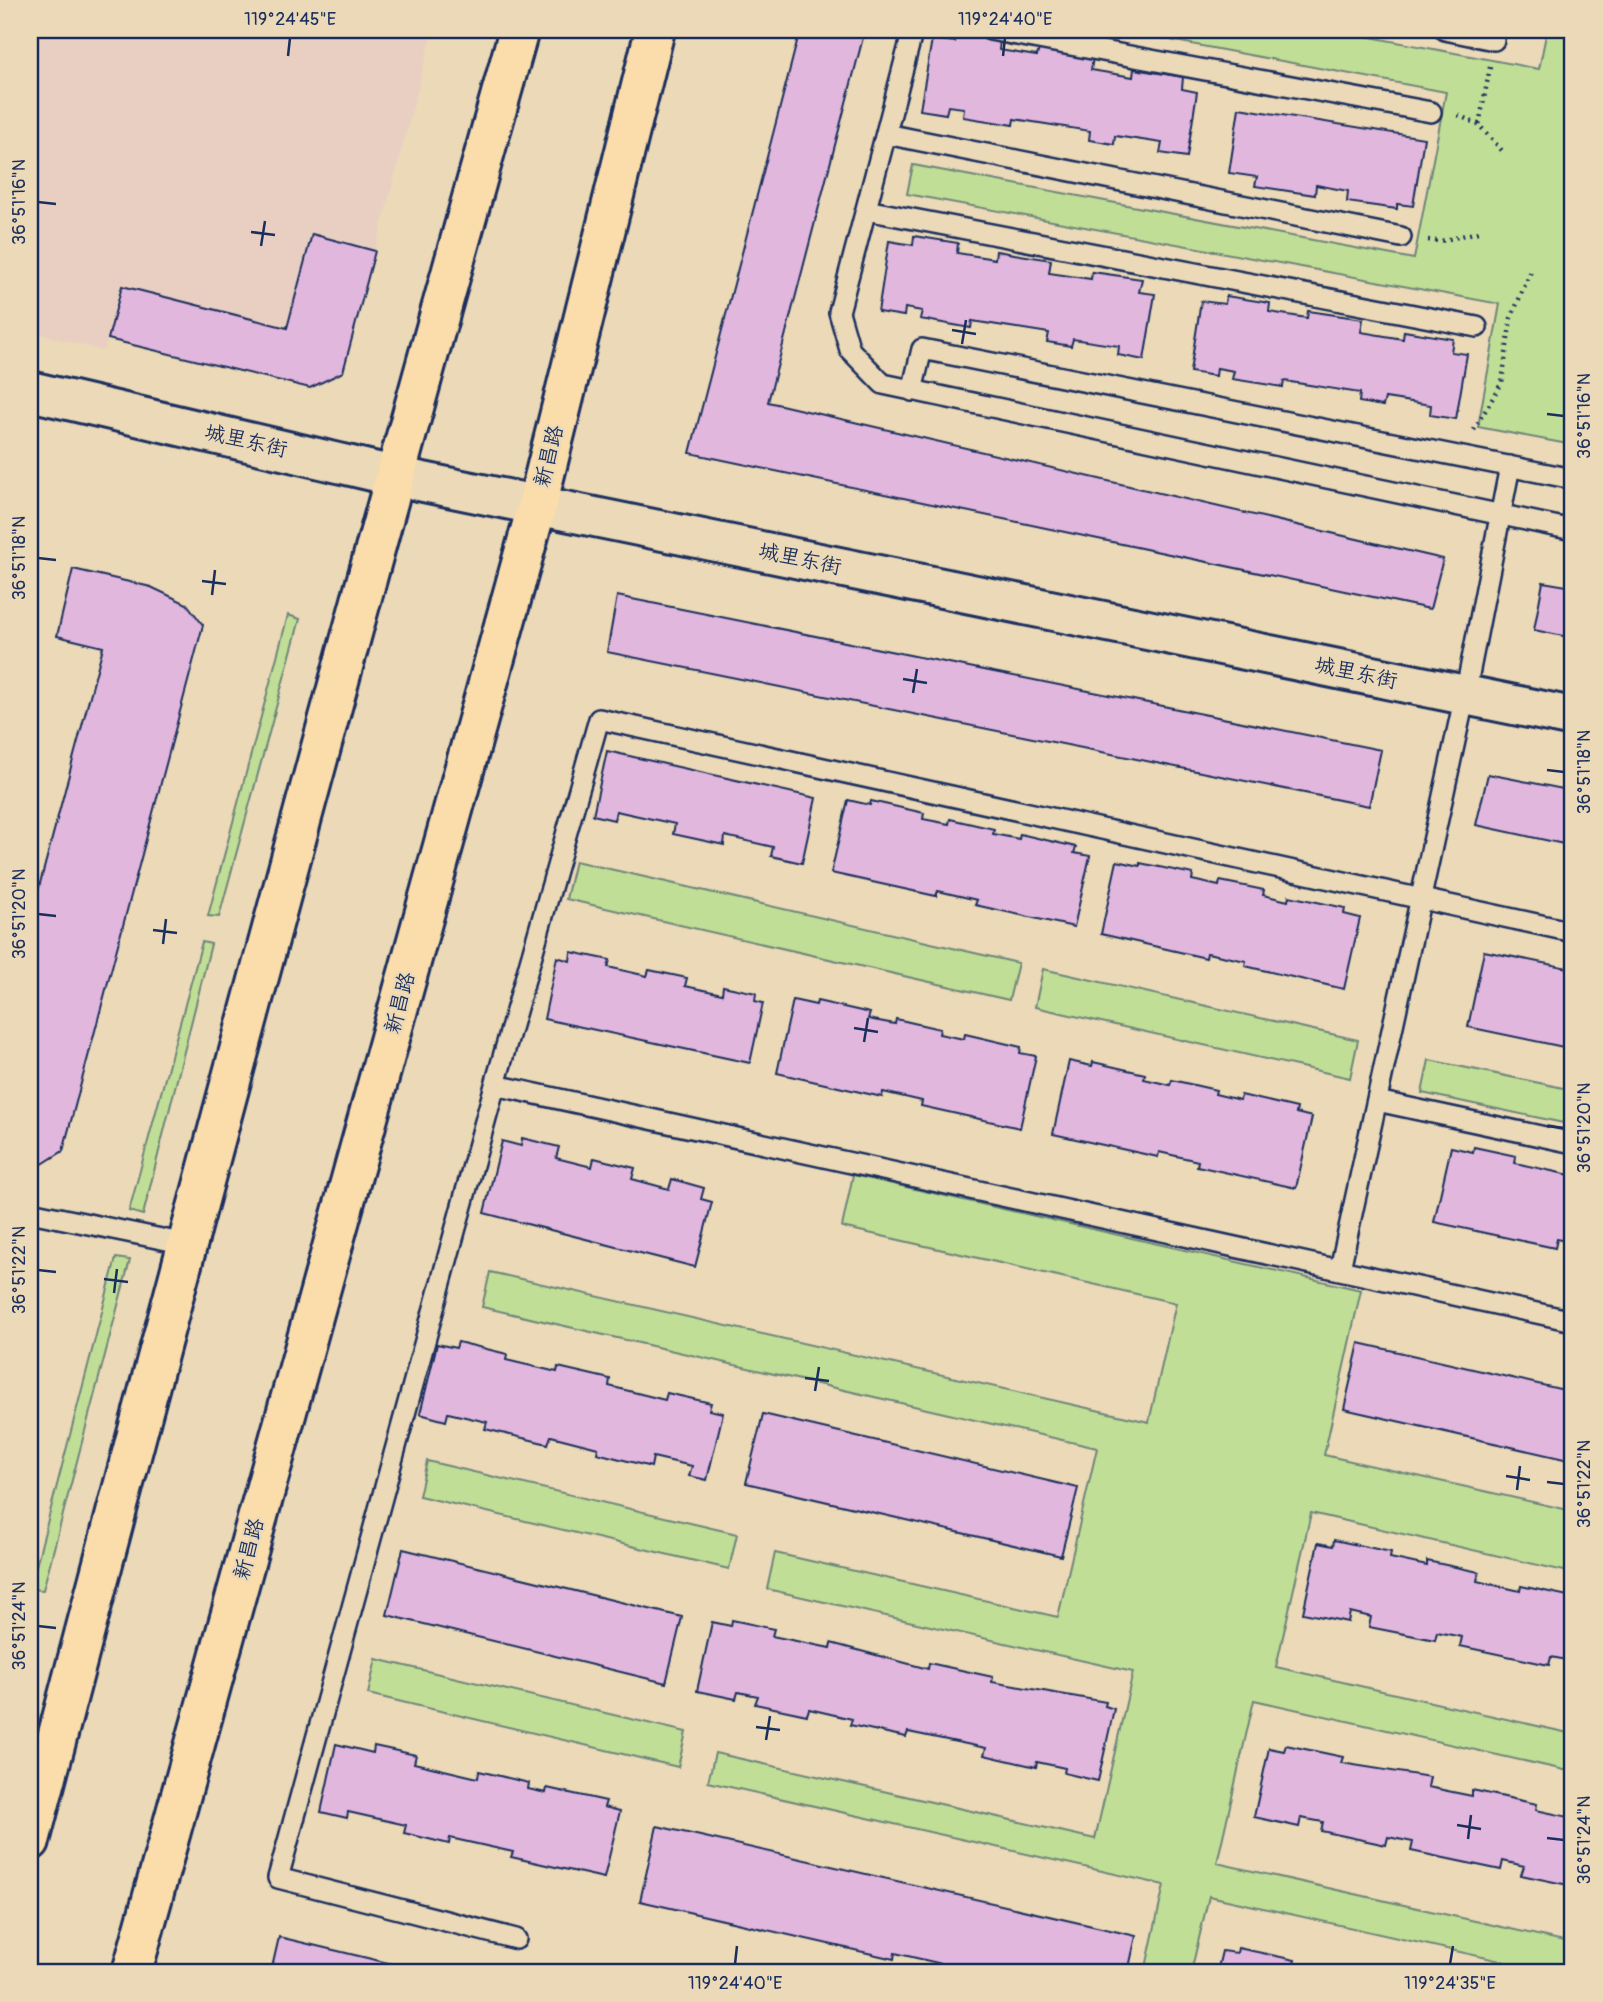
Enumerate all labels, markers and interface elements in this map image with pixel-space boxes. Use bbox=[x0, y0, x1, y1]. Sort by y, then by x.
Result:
text: 119°24'45"E bbox=[244, 8, 336, 31]
text: 119°24'40"E bbox=[958, 8, 1052, 31]
text: 36°51'16"N bbox=[8, 159, 31, 245]
text: 36°51'16"N bbox=[1573, 373, 1596, 459]
street label: 城里东街 bbox=[202, 418, 290, 464]
street label: 新昌路 bbox=[528, 422, 570, 490]
text: 36°51'18"N bbox=[8, 516, 31, 600]
street label: 城里东街 bbox=[756, 537, 844, 581]
street label: 城里东街 bbox=[1312, 651, 1400, 695]
text: 36°51'18"N bbox=[1573, 730, 1596, 814]
text: 36°51'20"N bbox=[8, 869, 31, 959]
street label: 新昌路 bbox=[379, 969, 421, 1037]
text: 36°51'20"N bbox=[1573, 1083, 1596, 1173]
text: 36°51'22"N bbox=[8, 1226, 31, 1314]
text: 36°51'22"N bbox=[1573, 1440, 1596, 1528]
street label: 新昌路 bbox=[228, 1515, 270, 1583]
text: 36°51'24"N bbox=[8, 1582, 31, 1670]
text: 36°51'24"N bbox=[1573, 1796, 1596, 1884]
text: 119°24'40"E bbox=[688, 1972, 782, 1995]
text: 119°24'35"E bbox=[1404, 1972, 1496, 1995]

